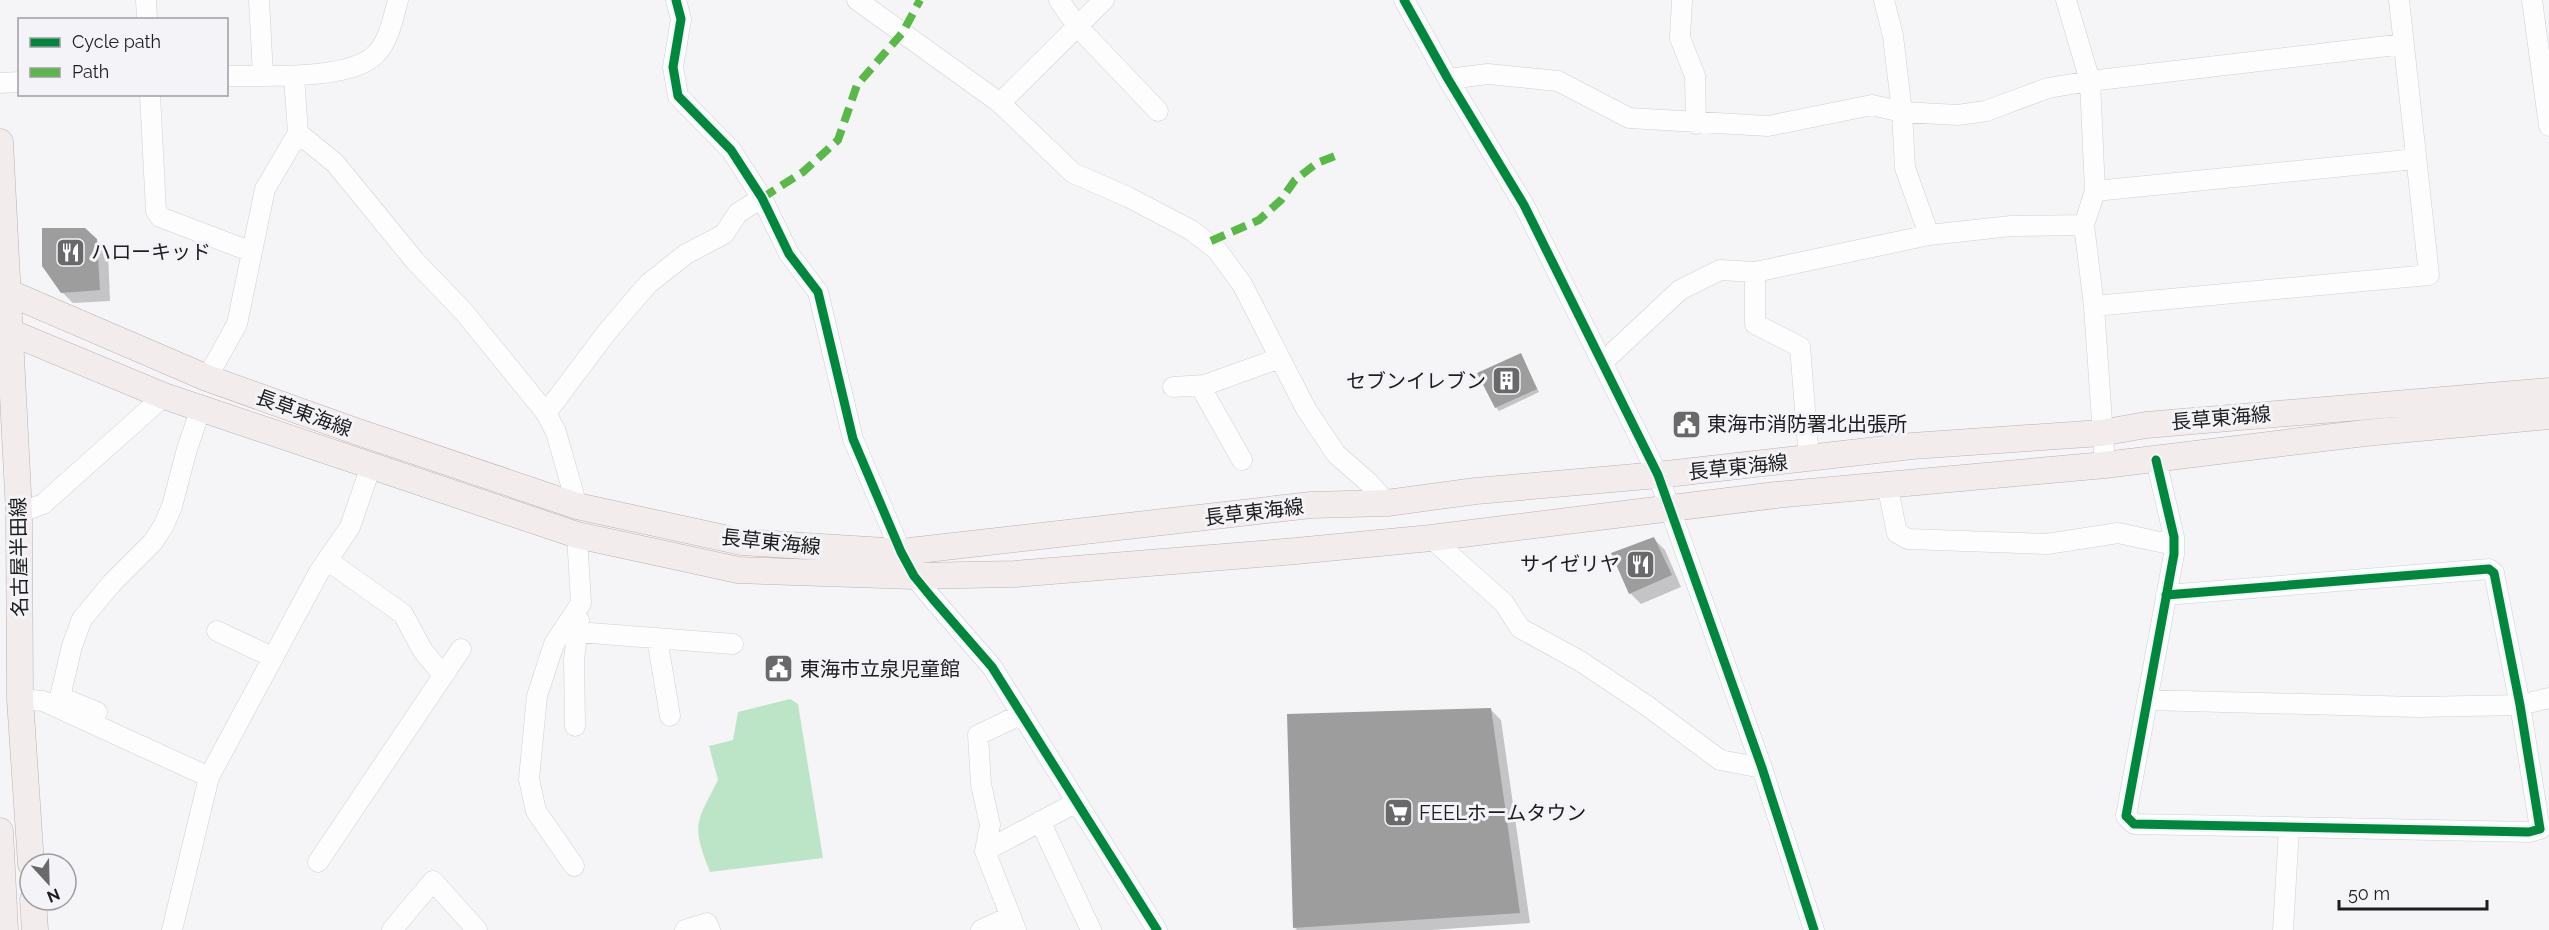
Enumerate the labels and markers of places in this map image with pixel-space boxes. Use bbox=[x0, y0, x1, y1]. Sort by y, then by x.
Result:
restaurant icon: ハローキッド bbox=[54, 236, 86, 268]
place label: ハローキッド bbox=[91, 240, 211, 264]
building icon: セブンイレブン bbox=[1491, 365, 1523, 397]
place label: セブンイレブン bbox=[1346, 369, 1486, 393]
public building icon: 東海市消防署北出張所 bbox=[1670, 408, 1702, 440]
place label: 東海市消防署北出張所 bbox=[1707, 412, 1907, 436]
restaurant icon: サイゼリヤ bbox=[1625, 548, 1657, 580]
place label: サイゼリヤ bbox=[1520, 552, 1620, 576]
public building icon: 東海市立泉児童館 bbox=[763, 653, 795, 685]
place label: 東海市立泉児童館 bbox=[800, 657, 960, 681]
supermarket icon: FEELホームタウン bbox=[1382, 797, 1414, 829]
place label: FEELホームタウン bbox=[1419, 801, 1586, 825]

